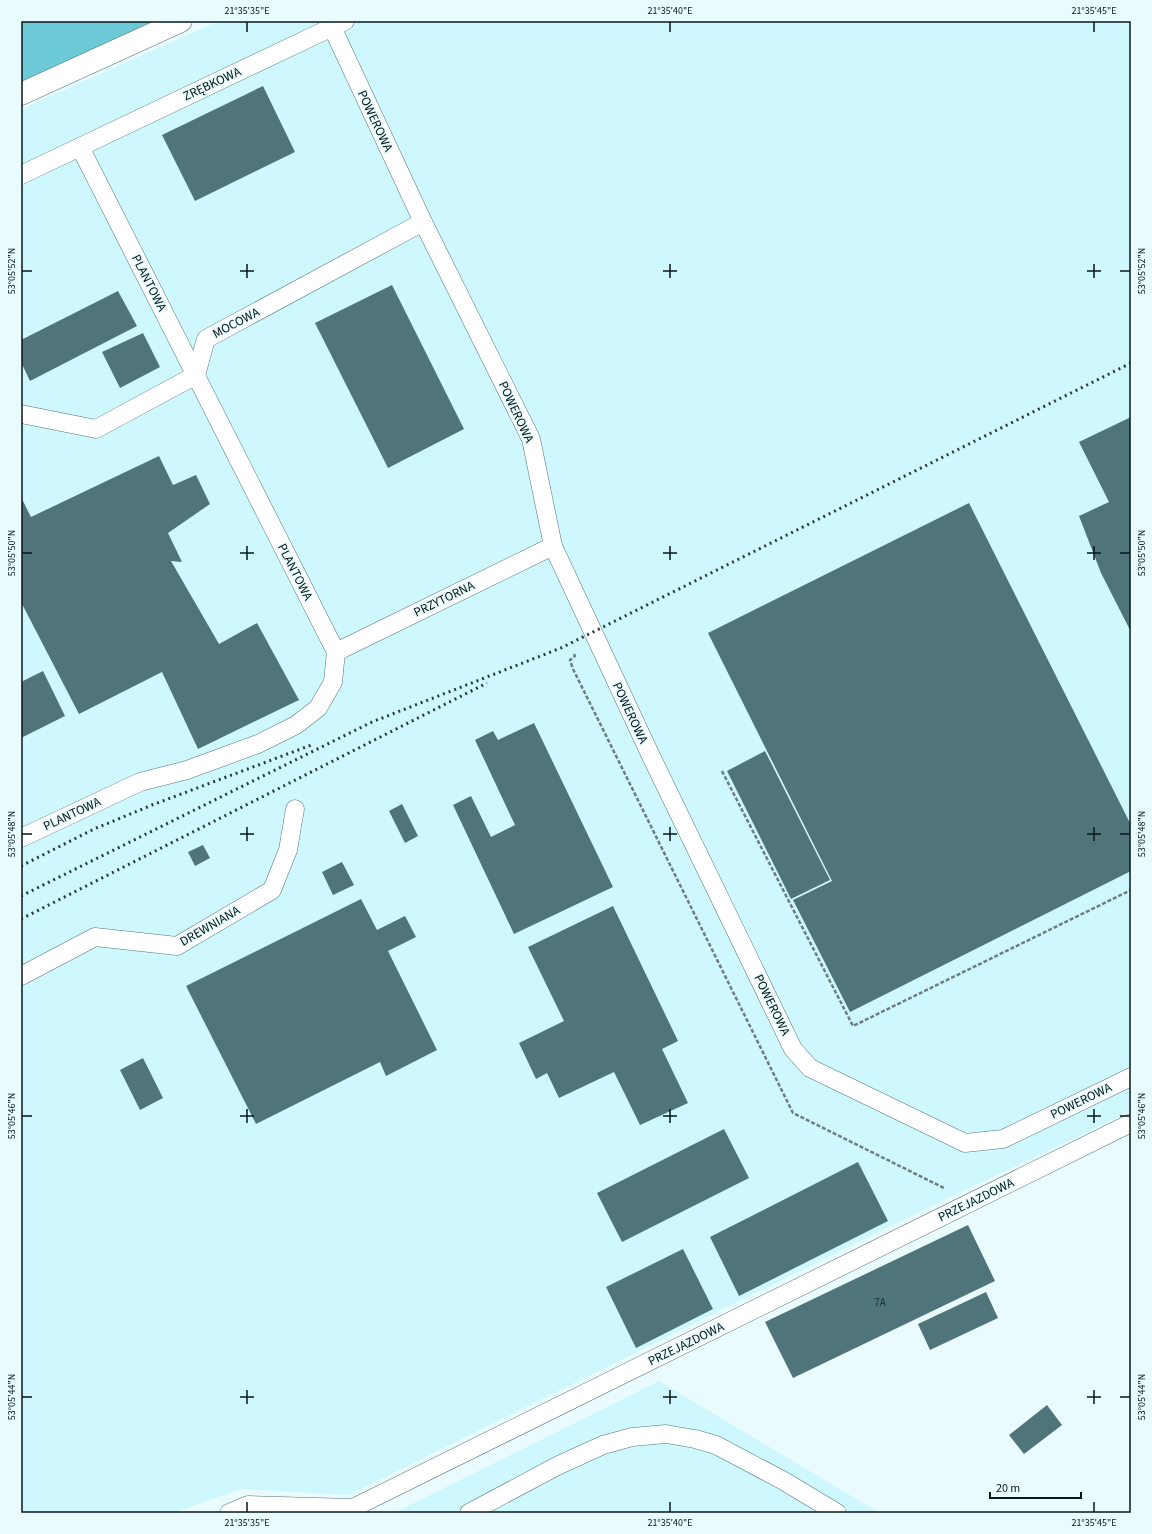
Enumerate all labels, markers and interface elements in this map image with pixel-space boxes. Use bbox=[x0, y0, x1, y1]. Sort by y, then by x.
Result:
text: 21°35'35"E bbox=[224, 4, 270, 18]
text: 21°35'40"E bbox=[647, 4, 693, 18]
text: 21°35'45"E bbox=[1071, 4, 1117, 18]
street label: ZRĘBKOWA bbox=[180, 62, 245, 105]
street label: POWEROWA bbox=[353, 87, 398, 156]
text: 53°05'52"N bbox=[5, 248, 19, 294]
text: 53°05'52"N bbox=[1135, 248, 1149, 294]
street label: PLANTOWA bbox=[127, 251, 171, 315]
street label: MOCOWA bbox=[209, 303, 264, 343]
street label: POWEROWA bbox=[494, 378, 539, 447]
text: 53°05'50"N bbox=[5, 530, 19, 576]
text: 53°05'50"N bbox=[1135, 530, 1149, 576]
street label: PLANTOWA bbox=[273, 540, 317, 604]
street label: PRZYTORNA bbox=[411, 576, 478, 621]
street label: POWEROWA bbox=[608, 679, 653, 748]
street label: PLANTOWA bbox=[40, 792, 105, 835]
text: 53°05'48"N bbox=[5, 811, 19, 857]
text: 53°05'48"N bbox=[1135, 811, 1149, 857]
street label: DREWNIANA bbox=[177, 901, 244, 951]
street label: POWEROWA bbox=[749, 971, 795, 1040]
street label: POWEROWA bbox=[1047, 1078, 1116, 1124]
text: 53°05'46"N bbox=[5, 1093, 19, 1139]
text: 53°05'46"N bbox=[1135, 1093, 1149, 1139]
street label: PRZEJAZDOWA bbox=[935, 1173, 1018, 1226]
house number: 7A bbox=[874, 1295, 886, 1310]
street label: PRZEJAZDOWA bbox=[645, 1317, 728, 1370]
text: 53°05'44"N bbox=[5, 1374, 19, 1420]
text: 53°05'44"N bbox=[1135, 1374, 1149, 1420]
scale bar bbox=[990, 1474, 1081, 1500]
text: 20 m bbox=[996, 1480, 1020, 1497]
text: 21°35'35"E bbox=[224, 1516, 270, 1530]
text: 21°35'40"E bbox=[647, 1516, 693, 1530]
text: 21°35'45"E bbox=[1071, 1516, 1117, 1530]

